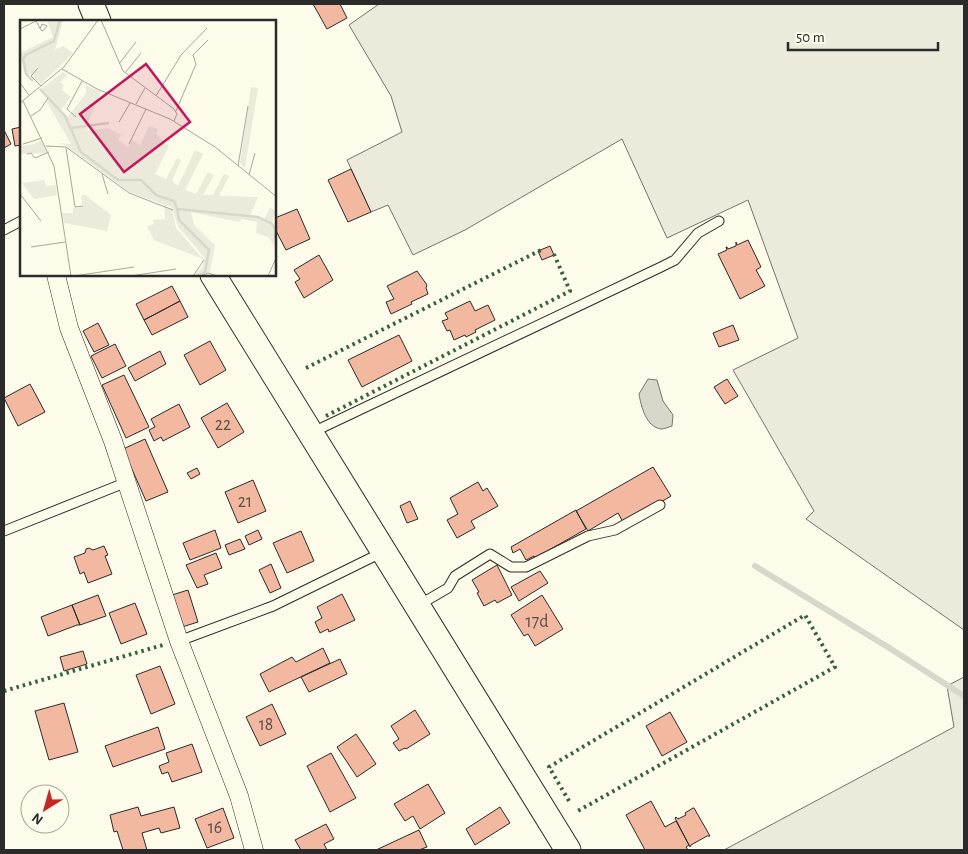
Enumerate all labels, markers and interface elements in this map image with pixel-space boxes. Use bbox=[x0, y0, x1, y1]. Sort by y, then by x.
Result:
inset map bbox=[20, 20, 276, 276]
scale bar bbox=[788, 20, 938, 52]
text: 50 m bbox=[796, 30, 825, 45]
house number: 22 bbox=[215, 416, 231, 434]
house number: 21 bbox=[238, 493, 252, 511]
house number: 17d bbox=[525, 613, 549, 631]
house number: 18 bbox=[259, 716, 273, 734]
north arrow bbox=[20, 784, 70, 834]
text: N bbox=[30, 810, 46, 827]
house number: 16 bbox=[208, 819, 222, 837]

